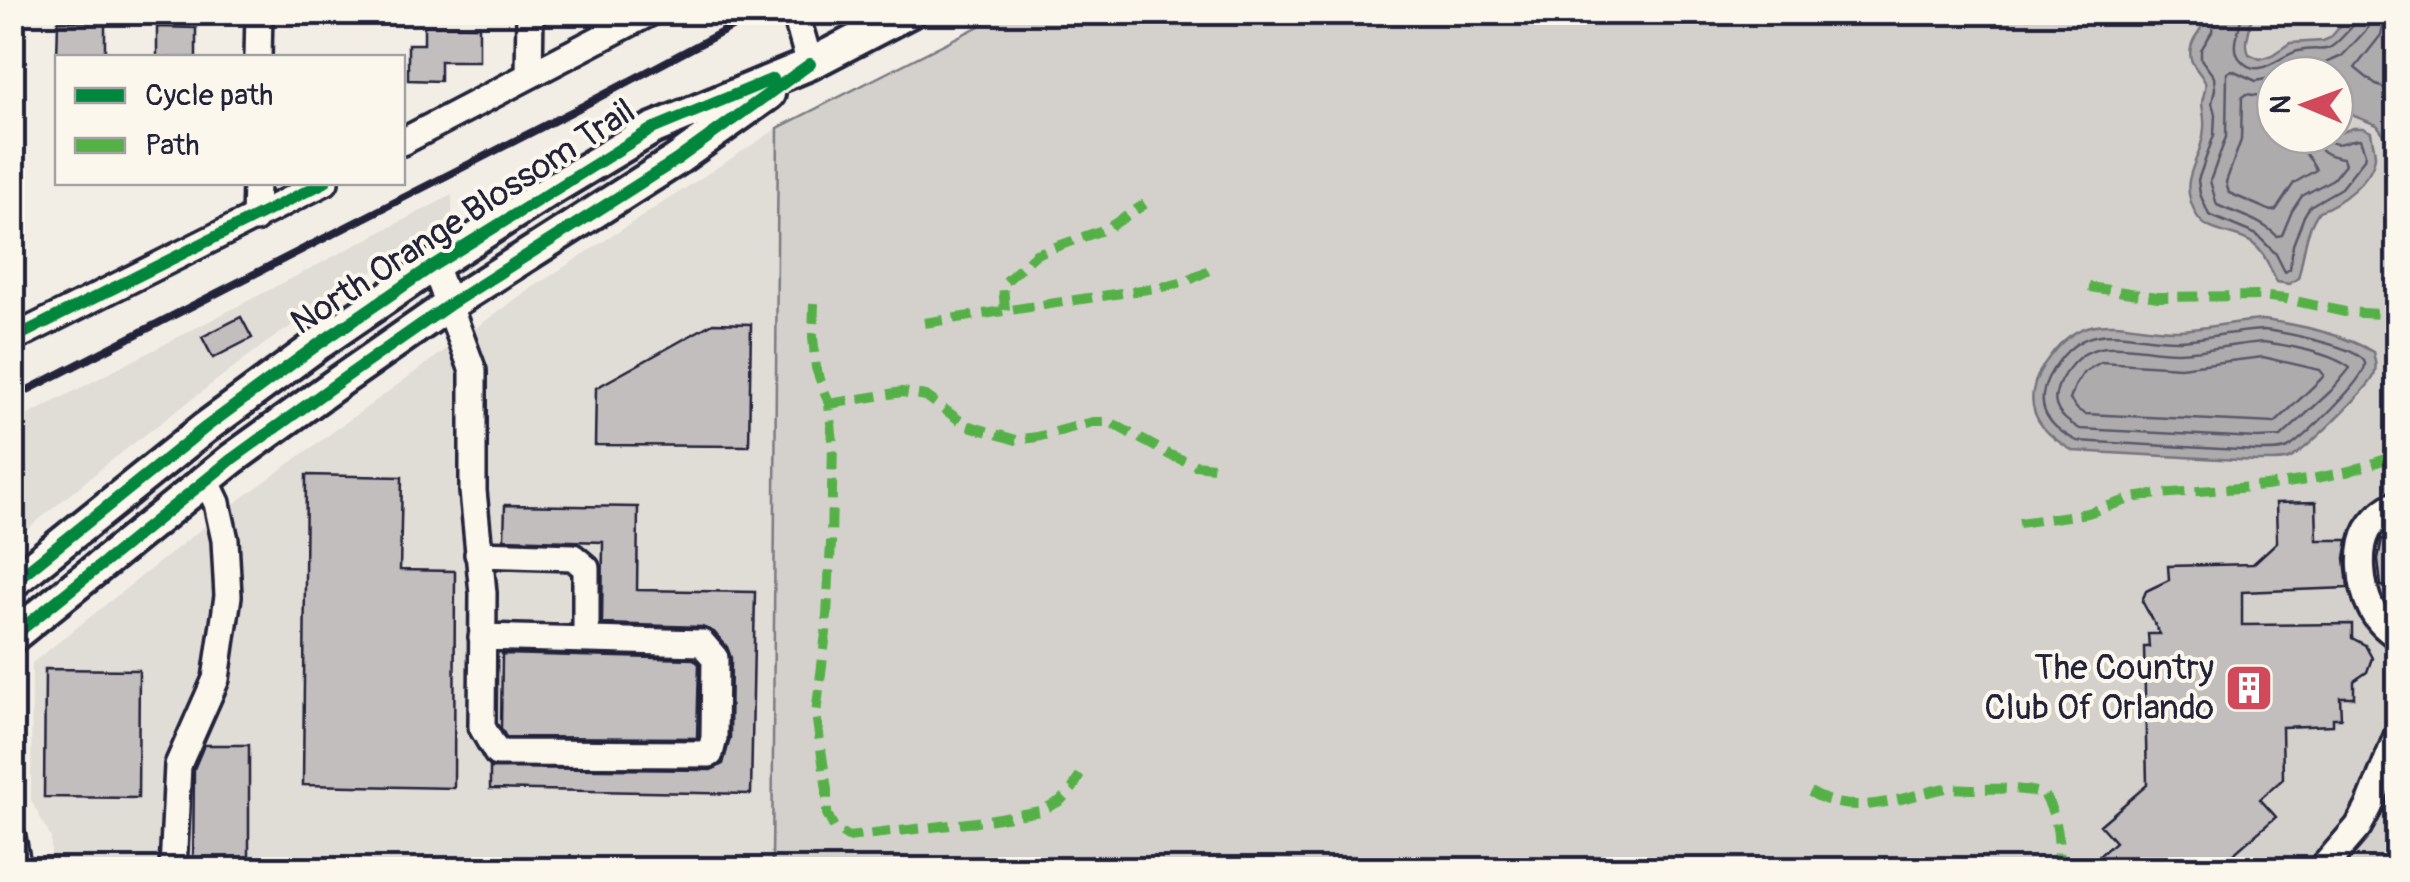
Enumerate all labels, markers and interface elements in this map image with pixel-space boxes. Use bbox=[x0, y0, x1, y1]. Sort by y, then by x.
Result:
legend bbox=[55, 55, 405, 185]
north arrow bbox=[2255, 55, 2355, 155]
text: Cycle path bbox=[145, 77, 273, 114]
street label: North Orange Blossom Trail bbox=[283, 89, 643, 345]
text: N bbox=[2264, 95, 2299, 114]
text: Path bbox=[145, 127, 200, 164]
place label: The Country Club Of Orlando bbox=[1984, 646, 2214, 730]
building icon: The Country Club Of Orlando bbox=[2223, 662, 2275, 714]

